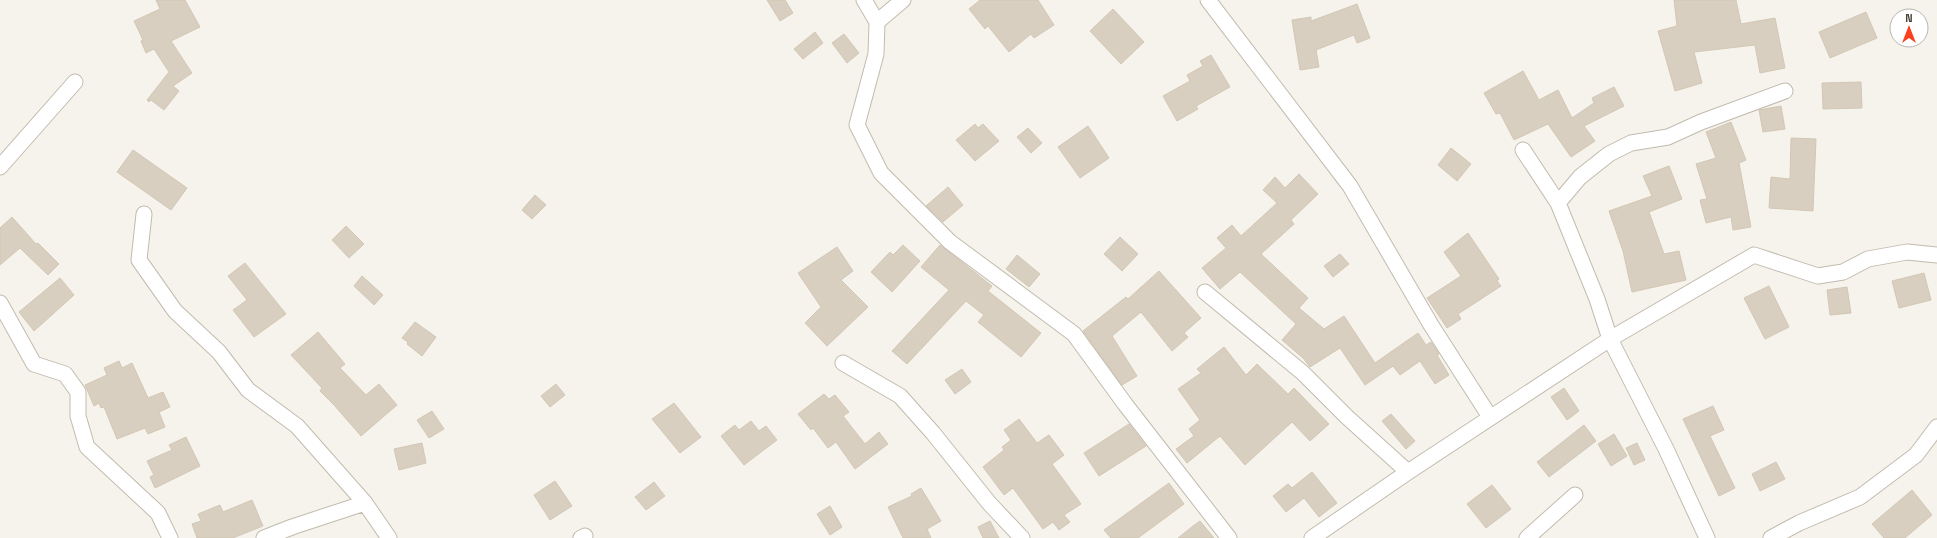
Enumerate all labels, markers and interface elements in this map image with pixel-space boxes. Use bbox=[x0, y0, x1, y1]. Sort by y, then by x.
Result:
north arrow bbox=[1889, 8, 1929, 48]
text: N bbox=[1905, 11, 1913, 25]

